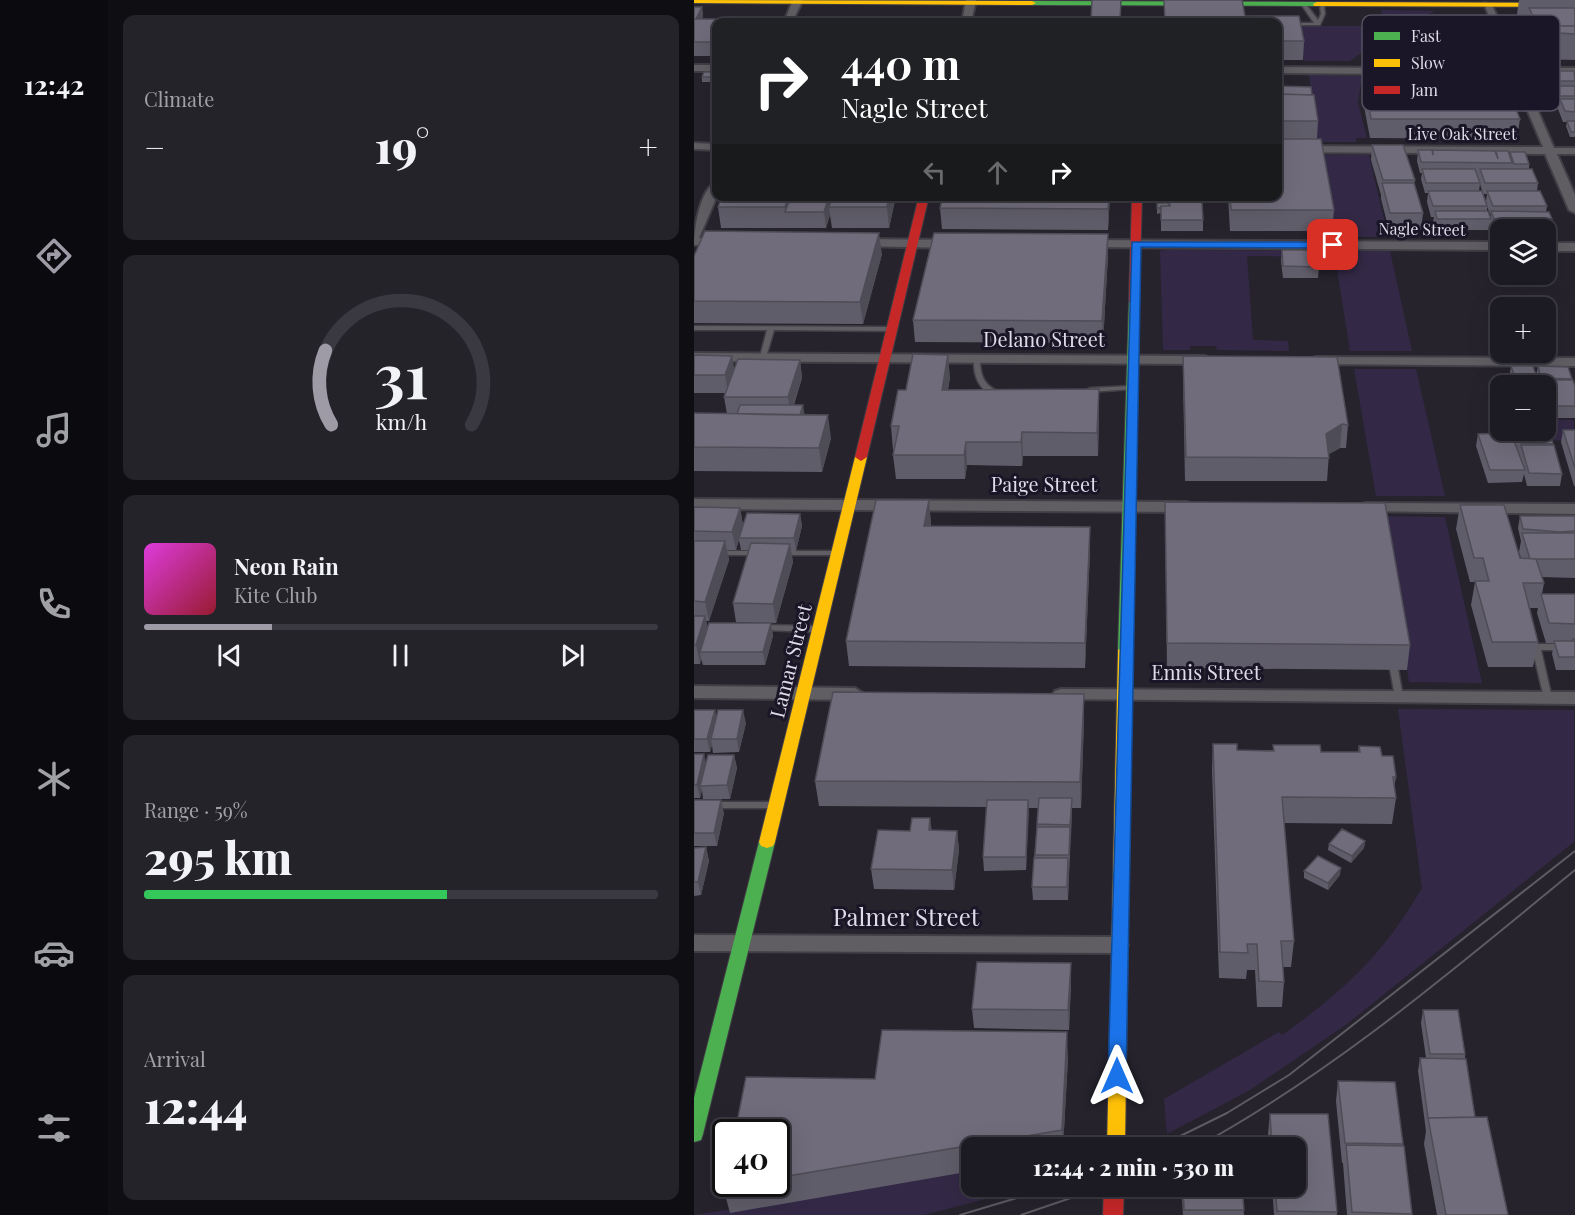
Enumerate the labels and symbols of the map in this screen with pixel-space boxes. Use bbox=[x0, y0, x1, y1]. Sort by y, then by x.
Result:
legend bbox=[1362, 15, 1560, 111]
text: Fast bbox=[1411, 25, 1441, 46]
text: Slow bbox=[1411, 52, 1446, 73]
text: Jam bbox=[1410, 79, 1438, 100]
street label: Live Oak Street bbox=[1407, 123, 1517, 144]
street label: Nagle Street bbox=[1378, 217, 1466, 240]
pin bbox=[1307, 219, 1358, 270]
street label: Delano Street bbox=[983, 325, 1106, 352]
street label: Paige Street bbox=[991, 470, 1098, 497]
street label: Lamar Street bbox=[762, 600, 817, 720]
street label: Ennis Street bbox=[1151, 658, 1262, 685]
street label: Palmer Street bbox=[833, 900, 980, 932]
position arrow bbox=[1085, 1044, 1149, 1108]
speed limit sign: 40 bbox=[712, 1119, 790, 1197]

